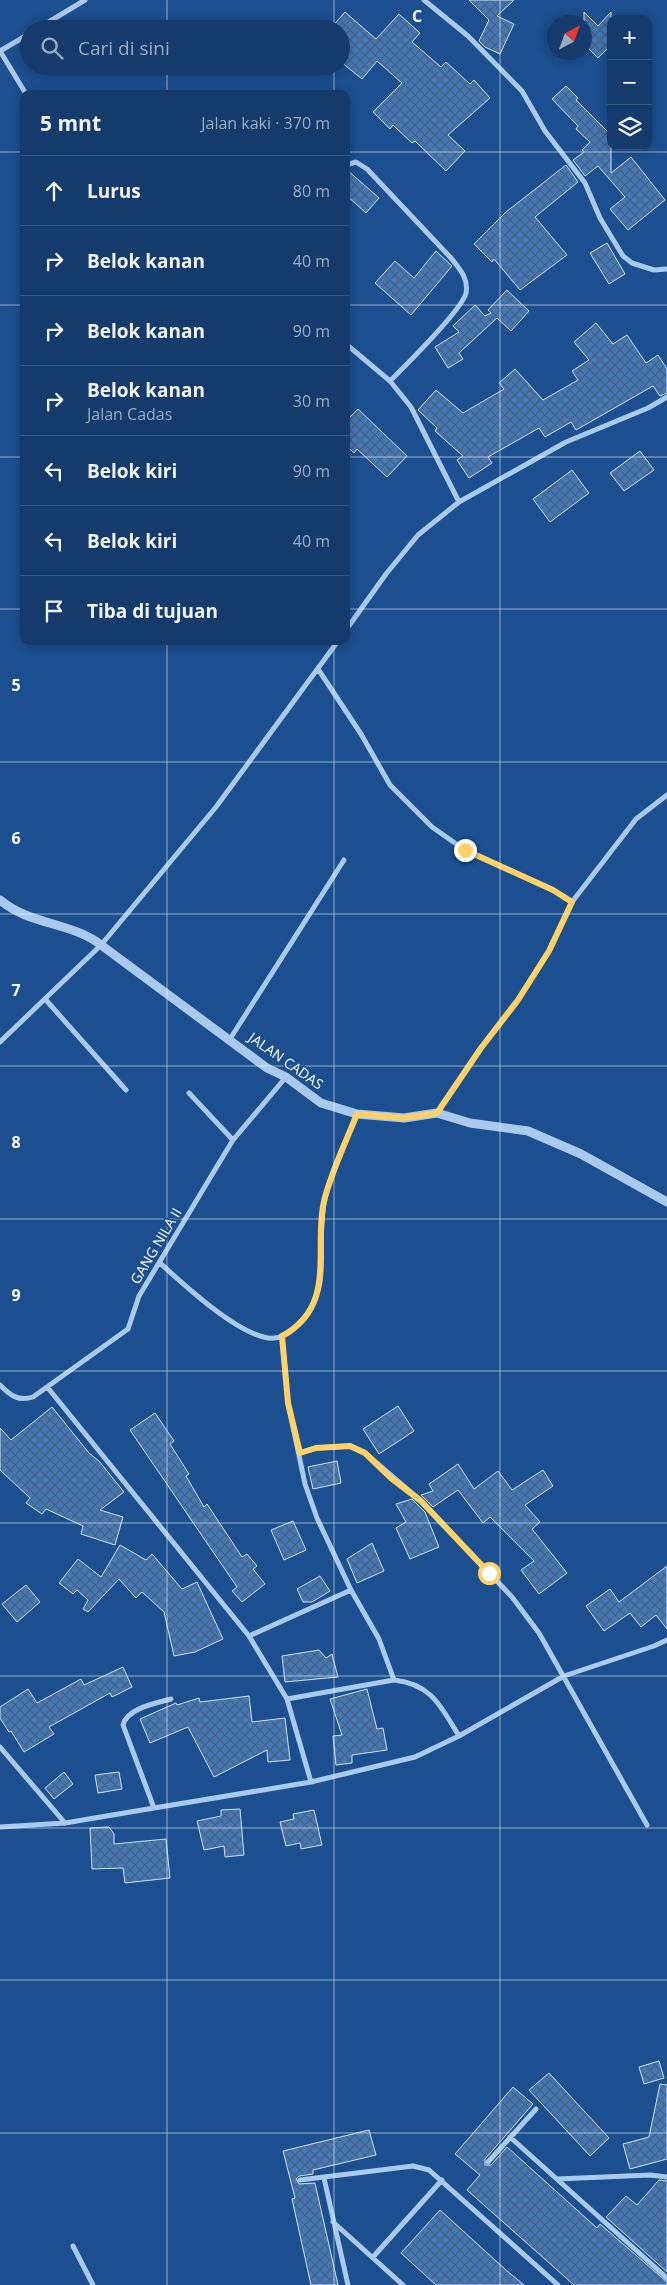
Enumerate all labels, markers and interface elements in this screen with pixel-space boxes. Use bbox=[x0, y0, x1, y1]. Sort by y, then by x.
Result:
text: C bbox=[412, 5, 422, 27]
north arrow bbox=[547, 15, 592, 60]
map controls bbox=[607, 15, 652, 150]
button: + bbox=[607, 15, 652, 60]
search box bbox=[20, 20, 350, 75]
icon: search bbox=[38, 34, 66, 62]
text: Cari di sini bbox=[78, 35, 170, 61]
button: − bbox=[607, 60, 652, 105]
button: layers bbox=[607, 105, 652, 150]
text: 5 mnt bbox=[40, 109, 101, 137]
text: Jalan kaki · 370 m bbox=[201, 112, 330, 134]
icon: ahead bbox=[40, 177, 68, 205]
text: Lurus bbox=[87, 178, 141, 204]
text: 80 m bbox=[293, 180, 330, 202]
icon: right bbox=[40, 247, 68, 275]
text: Belok kanan bbox=[87, 248, 205, 274]
text: 40 m bbox=[293, 250, 330, 272]
icon: right bbox=[40, 317, 68, 345]
text: Belok kanan bbox=[87, 318, 205, 344]
text: 90 m bbox=[293, 320, 330, 342]
text: Belok kanan bbox=[87, 377, 205, 403]
icon: right bbox=[40, 387, 68, 415]
text: 30 m bbox=[293, 390, 330, 412]
text: Jalan Cadas bbox=[87, 403, 172, 425]
icon: left bbox=[40, 457, 68, 485]
text: Belok kiri bbox=[87, 458, 177, 484]
text: 90 m bbox=[293, 460, 330, 482]
icon: left bbox=[40, 527, 68, 555]
text: Belok kiri bbox=[87, 528, 177, 554]
text: 40 m bbox=[293, 530, 330, 552]
icon: arrive bbox=[40, 597, 68, 625]
text: Tiba di tujuan bbox=[87, 598, 218, 624]
text: 5 bbox=[11, 674, 21, 696]
text: 6 bbox=[11, 827, 21, 849]
route end bbox=[454, 839, 477, 862]
text: 7 bbox=[11, 979, 21, 1001]
street label: JALAN CADAS bbox=[243, 1027, 327, 1093]
text: 8 bbox=[11, 1131, 21, 1153]
street label: GANG NILA II bbox=[125, 1204, 186, 1287]
text: 9 bbox=[11, 1284, 21, 1306]
route start bbox=[478, 1562, 501, 1585]

